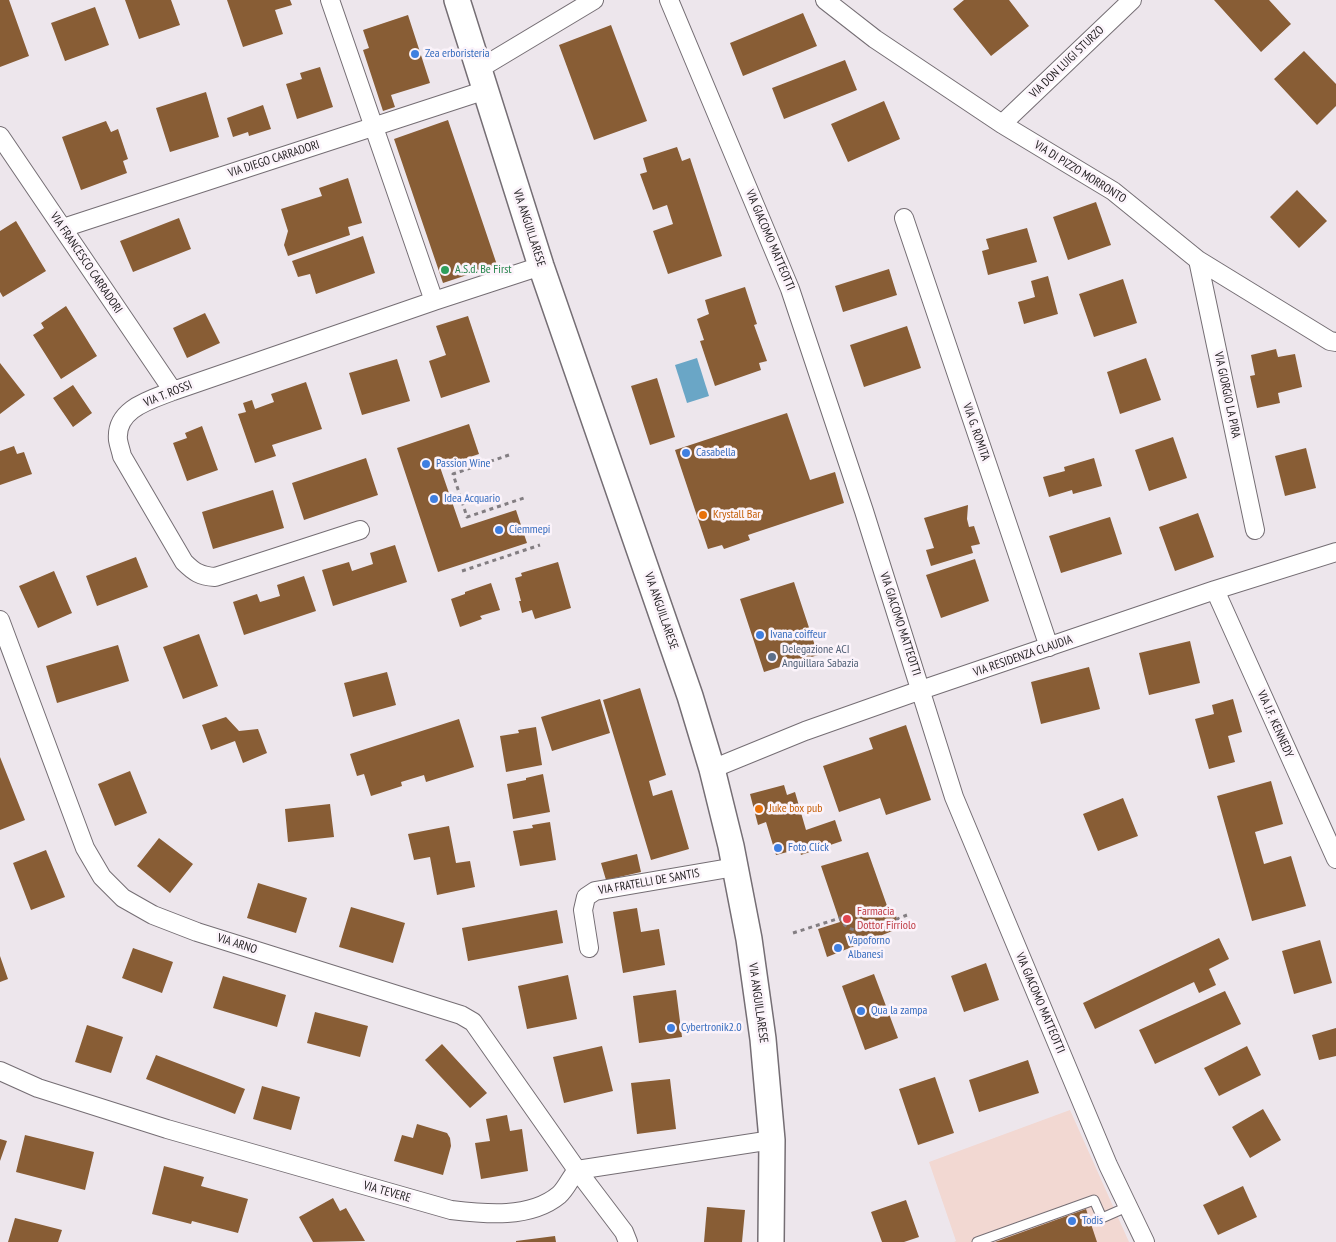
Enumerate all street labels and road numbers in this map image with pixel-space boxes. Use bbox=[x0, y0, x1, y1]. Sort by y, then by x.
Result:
street label: VIA DON LUIGI STURZO bbox=[1027, 23, 1107, 101]
street label: VIA DIEGO CARRADORI bbox=[227, 137, 321, 181]
street label: VIA DI PIZZO MORRONTO bbox=[1031, 138, 1129, 206]
street label: VIA ANGUILLARESE bbox=[510, 187, 548, 269]
street label: VIA GIACOMO MATTEOTTI bbox=[742, 187, 798, 293]
street label: VIA FRANCESCO CARRADORI bbox=[47, 210, 125, 316]
street label: VIA GIORGIO LA PIRA bbox=[1211, 351, 1243, 439]
street label: VIA T. ROSSI bbox=[142, 378, 194, 410]
street label: VIA G. ROMITA bbox=[959, 401, 993, 463]
street label: VIA GIACOMO MATTEOTTI bbox=[876, 570, 924, 678]
street label: VIA ANGUILLARESE bbox=[641, 571, 681, 651]
street label: VIA RESIDENZA CLAUDIA bbox=[972, 632, 1074, 680]
street label: VIA J.F. KENNEDY bbox=[1254, 688, 1296, 760]
street label: VIA FRATELLI DE SANTIS bbox=[597, 866, 701, 898]
street label: VIA ARNO bbox=[215, 931, 259, 957]
street label: VIA GIACOMO MATTEOTTI bbox=[1012, 950, 1068, 1056]
street label: VIA ANGUILLARESE bbox=[745, 962, 771, 1044]
street label: VIA TEVERE bbox=[362, 1178, 412, 1206]

